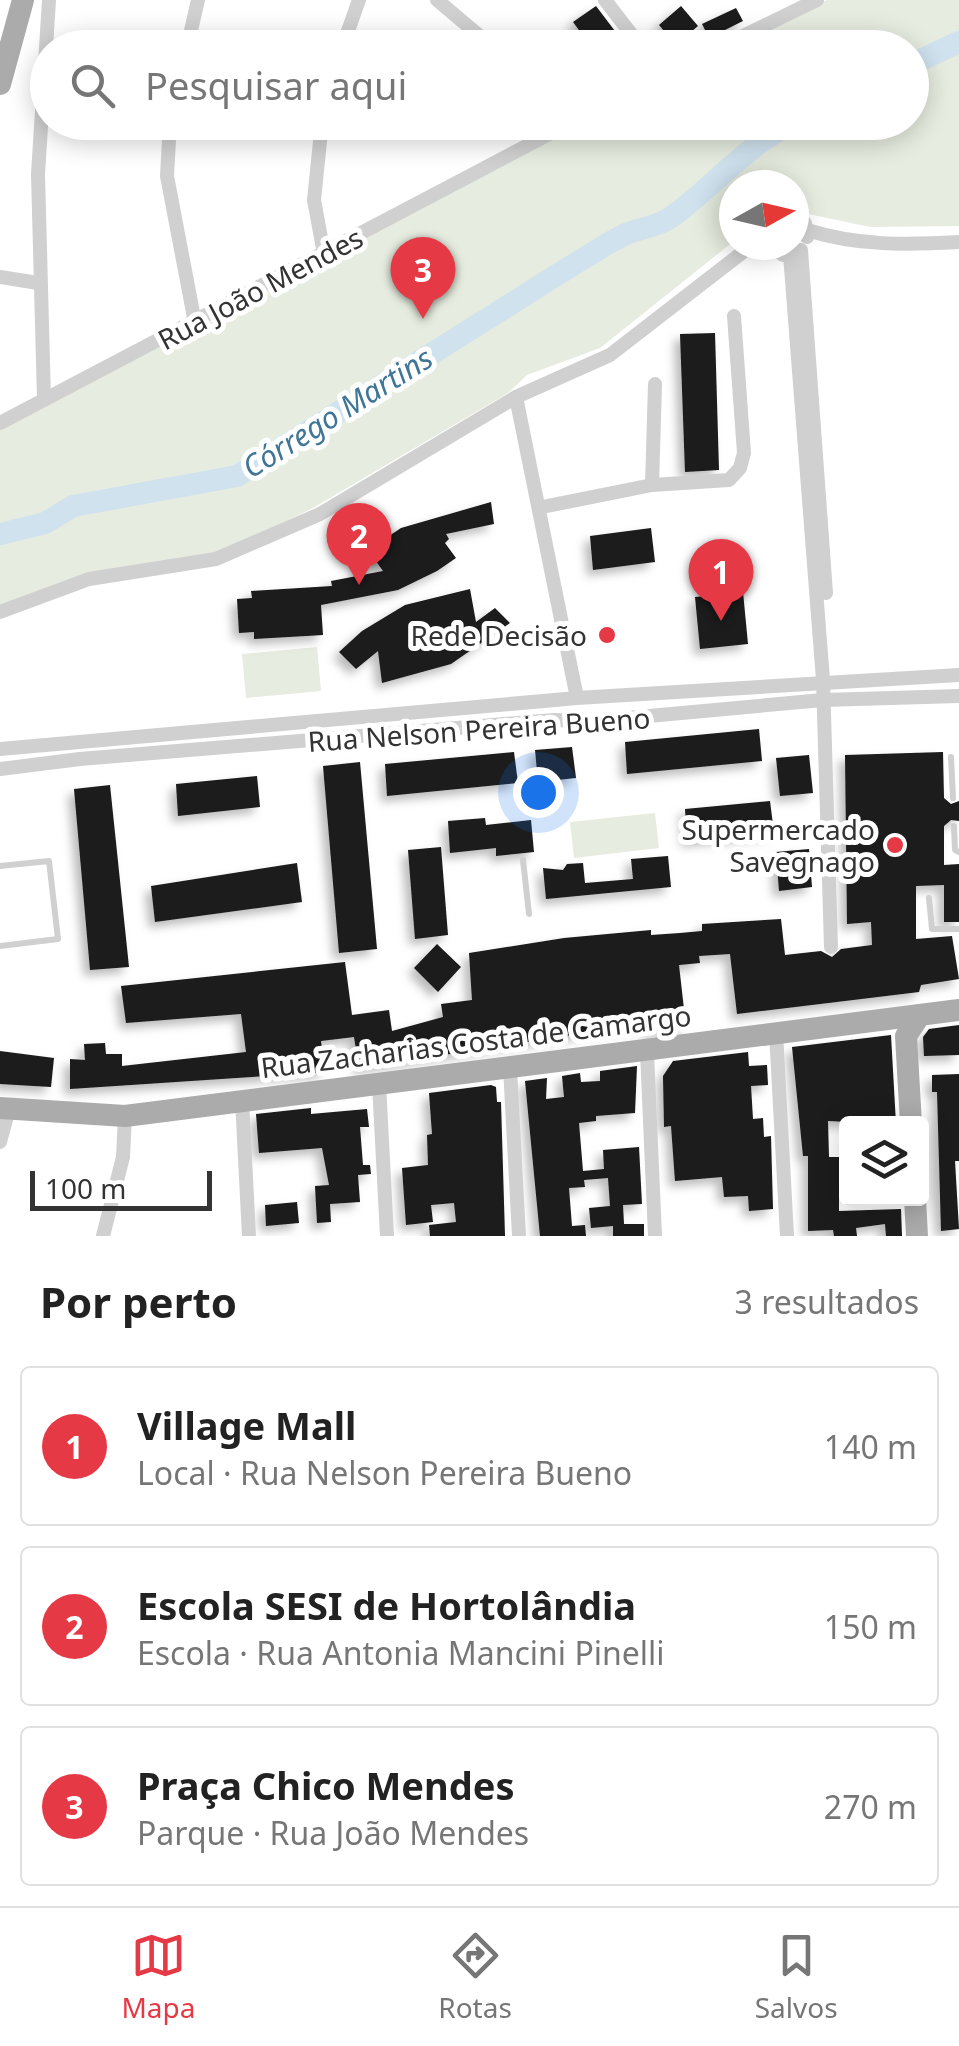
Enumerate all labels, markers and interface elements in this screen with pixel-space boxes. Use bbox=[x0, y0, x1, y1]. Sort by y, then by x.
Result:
search box bbox=[30, 30, 929, 140]
icon: search bbox=[65, 58, 120, 113]
text: Pesquisar aqui bbox=[145, 59, 407, 111]
north arrow bbox=[719, 170, 809, 260]
street label: Rua João Mendes bbox=[151, 218, 369, 358]
pin: 3 bbox=[390, 236, 456, 319]
water label: Córrego Martins bbox=[234, 337, 440, 487]
pin: 2 bbox=[326, 502, 392, 585]
pin: 1 bbox=[688, 538, 754, 621]
place label: Rede Decisão bbox=[411, 616, 587, 654]
marker: Rede Decisão bbox=[596, 624, 618, 646]
street label: Rua Nelson Pereira Bueno bbox=[306, 698, 652, 760]
your location bbox=[513, 767, 564, 818]
place label: Supermercado Savegnago bbox=[681, 810, 875, 880]
marker: Supermercado Savegnago bbox=[884, 834, 906, 856]
street label: Rua Zacharias Costa de Camargo bbox=[259, 996, 693, 1086]
map controls bbox=[839, 1116, 929, 1206]
button: layers bbox=[839, 1116, 929, 1206]
scale bar bbox=[30, 1166, 212, 1210]
text: 100 m bbox=[45, 1169, 127, 1207]
text: Por perto bbox=[40, 1273, 237, 1330]
text: 3 resultados bbox=[735, 1280, 919, 1323]
text: Village Mall bbox=[137, 1399, 356, 1451]
text: 1 bbox=[65, 1425, 84, 1468]
text: 140 m bbox=[824, 1425, 917, 1468]
text: Local · Rua Nelson Pereira Bueno bbox=[137, 1451, 632, 1494]
text: Escola SESI de Hortolândia bbox=[137, 1579, 636, 1631]
text: 2 bbox=[65, 1605, 84, 1648]
text: 150 m bbox=[824, 1605, 917, 1648]
text: Escola · Rua Antonia Mancini Pinelli bbox=[137, 1631, 665, 1674]
text: Praça Chico Mendes bbox=[137, 1759, 515, 1811]
text: 3 bbox=[65, 1785, 84, 1828]
text: 270 m bbox=[824, 1785, 917, 1828]
text: Parque · Rua João Mendes bbox=[137, 1811, 529, 1854]
tab: Mapa bbox=[121, 1928, 195, 2026]
tab: Rotas bbox=[438, 1928, 512, 2026]
tab: Salvos bbox=[755, 1928, 838, 2026]

